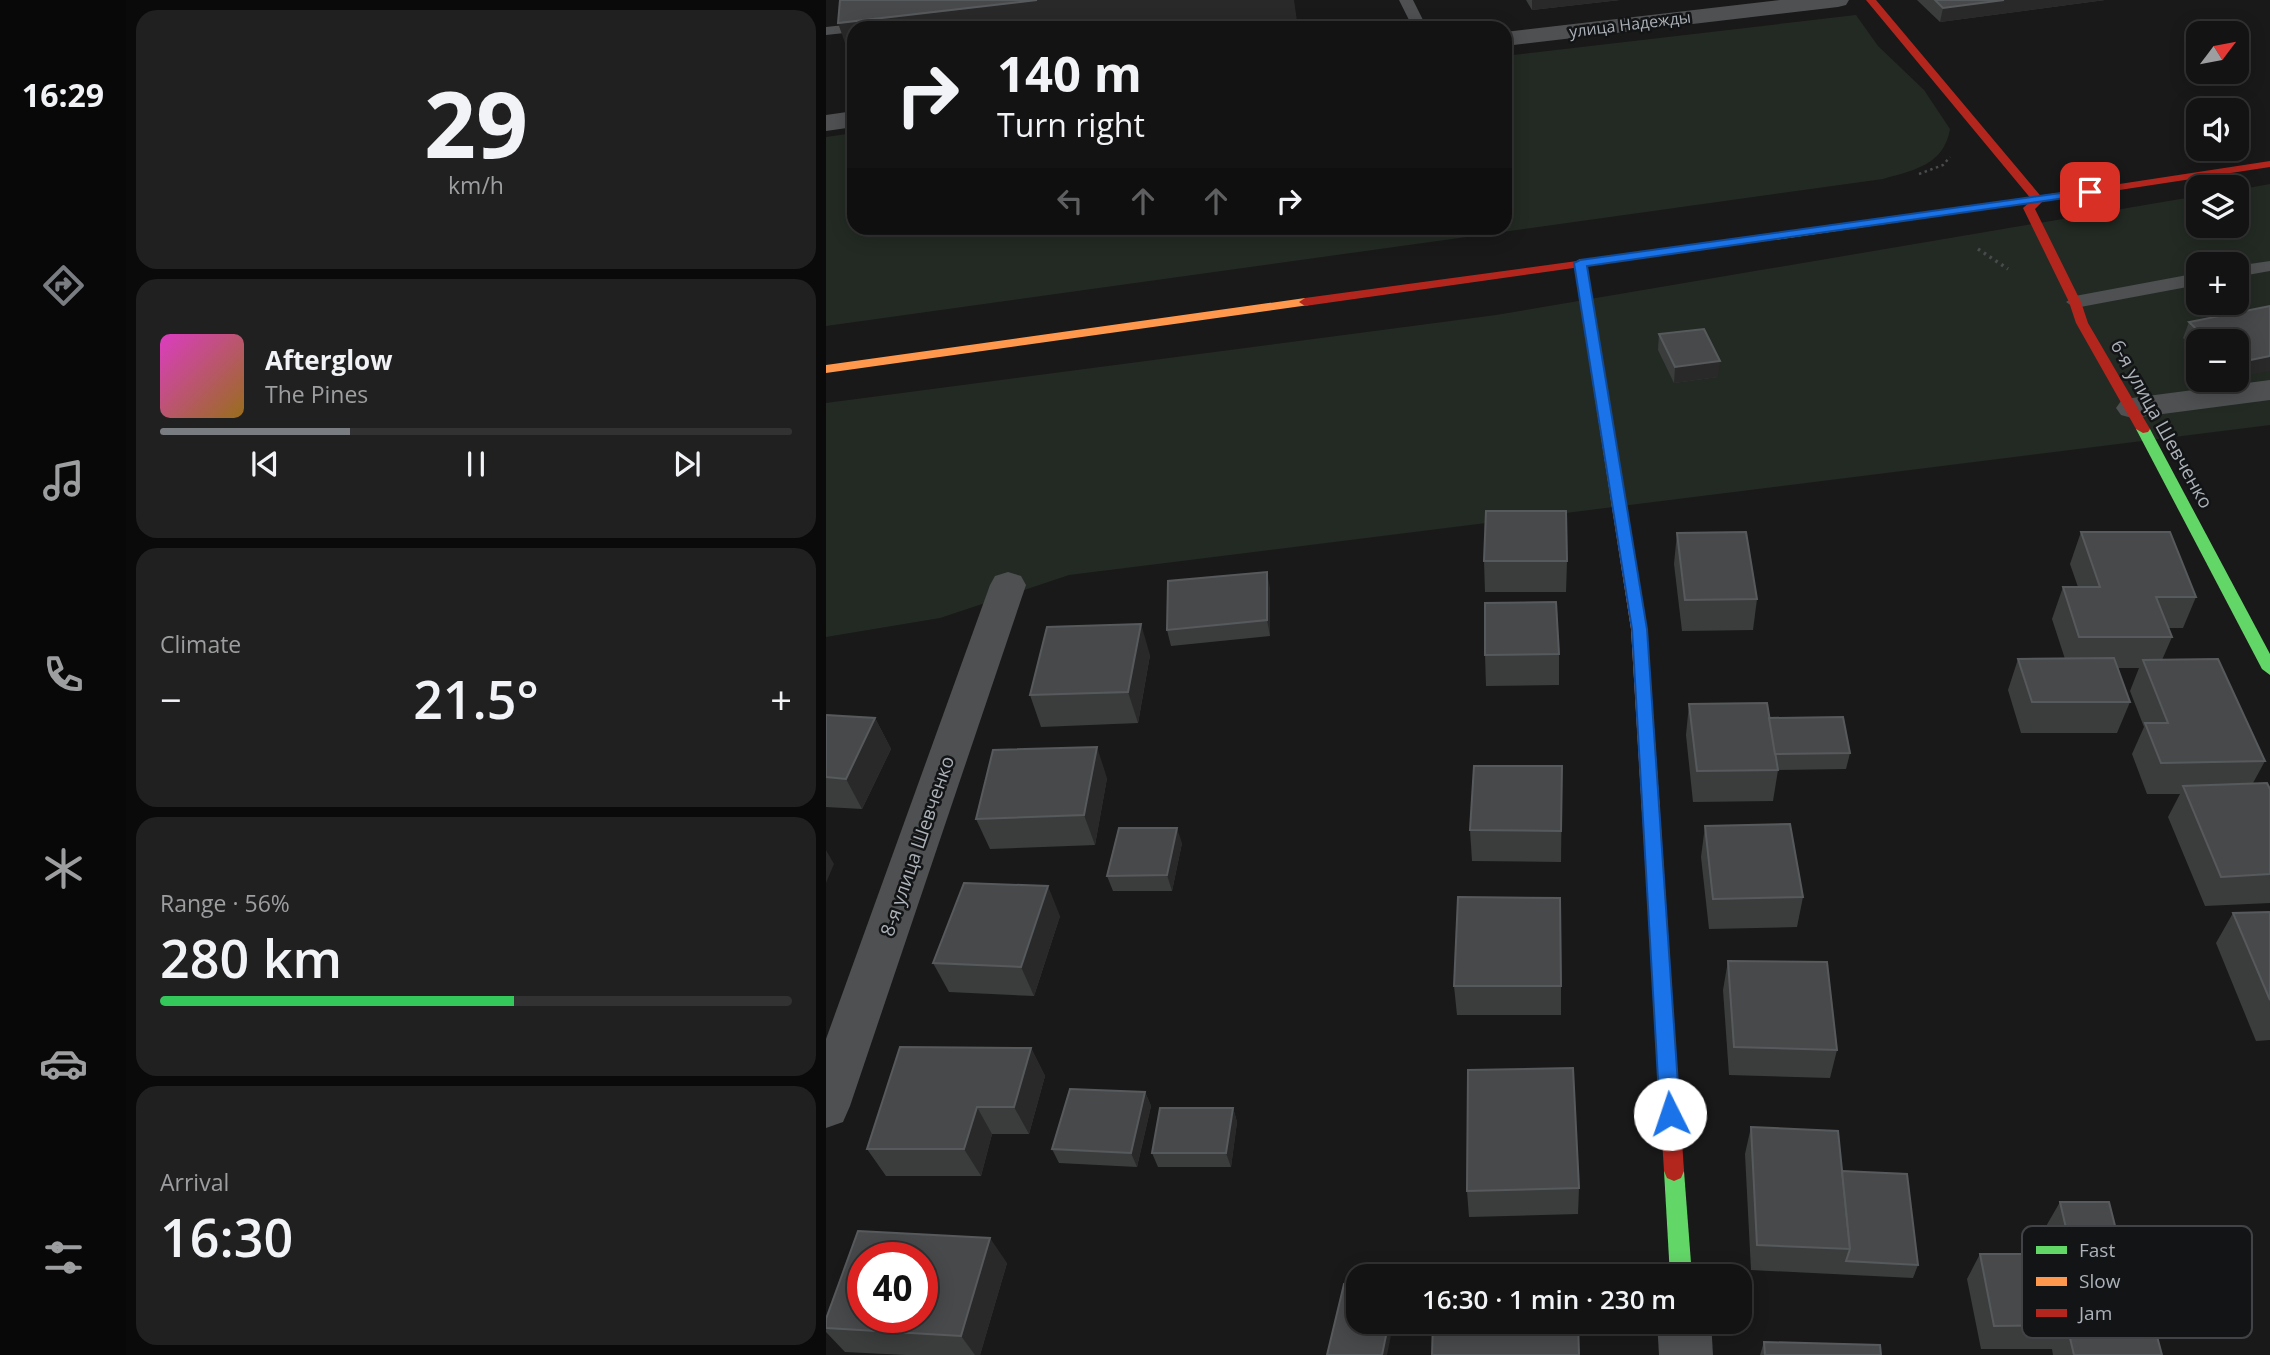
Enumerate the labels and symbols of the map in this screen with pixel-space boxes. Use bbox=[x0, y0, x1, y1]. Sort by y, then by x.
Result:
street label: улица Надежды bbox=[1568, 6, 1692, 42]
north arrow bbox=[2186, 21, 2249, 84]
pin bbox=[2060, 162, 2120, 222]
street label: 6-я улица Шевченко bbox=[2105, 335, 2219, 513]
street label: 8-я улица Шевченко bbox=[874, 752, 960, 940]
position arrow bbox=[1633, 1077, 1707, 1151]
legend bbox=[2022, 1226, 2252, 1338]
text: Fast bbox=[2079, 1237, 2115, 1263]
speed limit sign: 40 bbox=[847, 1242, 938, 1333]
text: Slow bbox=[2079, 1268, 2121, 1294]
text: Jam bbox=[2077, 1300, 2112, 1326]

